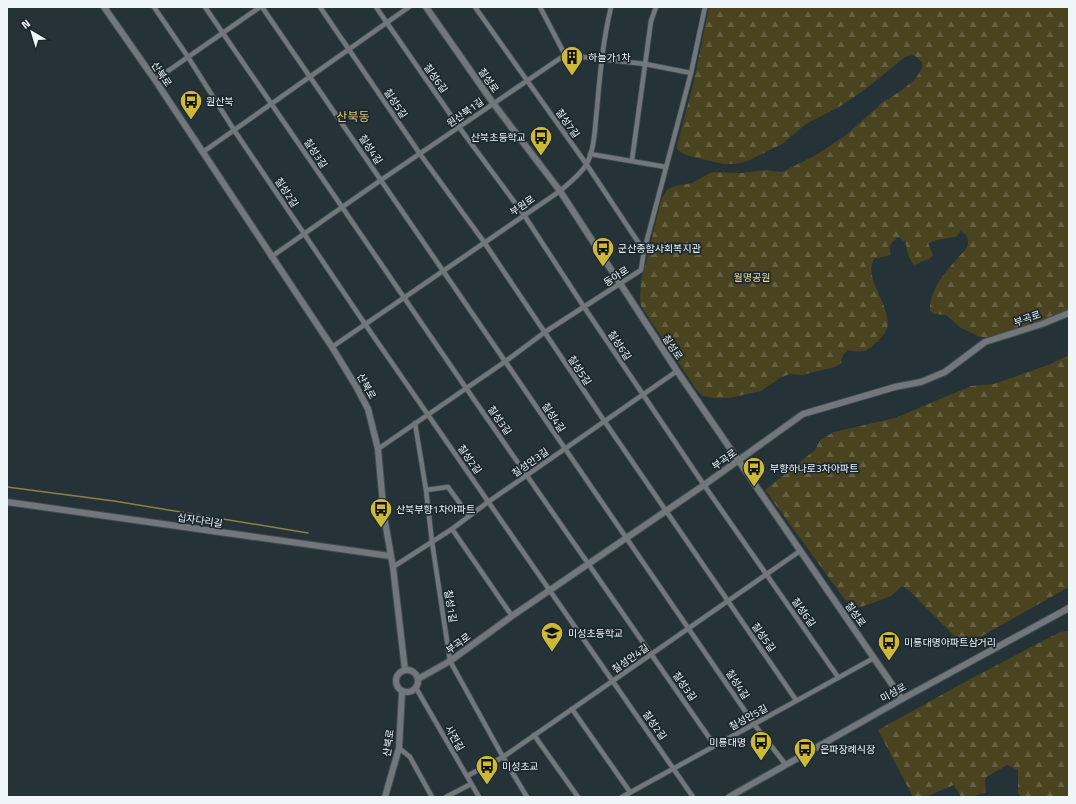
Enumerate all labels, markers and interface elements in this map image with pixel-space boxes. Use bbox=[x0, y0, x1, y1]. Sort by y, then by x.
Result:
north arrow bbox=[12, 12, 52, 52]
text: N bbox=[18, 15, 34, 33]
building icon: 하늘가1차 bbox=[559, 44, 585, 77]
place label: 하늘가1차 bbox=[588, 50, 631, 65]
street label: 산북로 bbox=[148, 59, 176, 90]
street label: 칠성6길 bbox=[420, 60, 451, 96]
street label: 칠성로 bbox=[475, 65, 503, 96]
street label: 칠성5길 bbox=[380, 85, 411, 121]
bus stop icon: 원산북 bbox=[178, 88, 204, 121]
place label: 원산북 bbox=[206, 94, 234, 109]
street label: 원산북1길 bbox=[444, 94, 487, 131]
street label: 칠성7길 bbox=[552, 105, 583, 141]
district label: 산북동 bbox=[336, 107, 370, 126]
bus stop icon: 산북초등학교 bbox=[528, 124, 554, 157]
place label: 산북초등학교 bbox=[471, 130, 526, 145]
street label: 칠성4길 bbox=[355, 131, 386, 167]
street label: 칠성3길 bbox=[300, 135, 331, 171]
street label: 칠성2길 bbox=[271, 174, 302, 210]
street label: 부원로 bbox=[507, 191, 538, 219]
bus stop icon: 군산종합사회복지관 bbox=[590, 235, 616, 268]
place label: 군산종합사회복지관 bbox=[618, 241, 702, 256]
street label: 동아로 bbox=[601, 263, 632, 290]
park label: 월명공원 bbox=[734, 270, 770, 285]
street label: 부곡로 bbox=[1012, 307, 1043, 330]
street label: 칠성6길 bbox=[604, 327, 635, 363]
street label: 칠성로 bbox=[659, 332, 687, 363]
street label: 칠성5길 bbox=[564, 352, 595, 388]
street label: 산북로 bbox=[353, 371, 380, 402]
street label: 칠성4길 bbox=[538, 399, 569, 435]
street label: 칠성3길 bbox=[484, 402, 515, 438]
street label: 칠성2길 bbox=[454, 441, 485, 477]
street label: 칠성안3길 bbox=[509, 444, 552, 481]
street label: 부곡로 bbox=[709, 445, 740, 474]
bus stop icon: 부향하나로3차아파트 bbox=[741, 455, 767, 488]
place label: 부향하나로3차아파트 bbox=[770, 461, 858, 476]
bus stop icon: 산북부향1차아파트 bbox=[368, 496, 394, 529]
place label: 산북부향1차아파트 bbox=[396, 502, 475, 517]
street label: 십자다리길 bbox=[176, 510, 224, 531]
street label: 칠성1길 bbox=[441, 589, 461, 624]
street label: 칠성6길 bbox=[788, 594, 819, 630]
street label: 칠성로 bbox=[842, 599, 870, 630]
street label: 칠성5길 bbox=[748, 619, 779, 655]
school or university icon: 미성초등학교 bbox=[539, 620, 565, 653]
place label: 미성초등학교 bbox=[568, 626, 623, 641]
street label: 부곡로 bbox=[443, 629, 474, 658]
bus stop icon: 미룡대명아파트삼거리 bbox=[876, 629, 902, 662]
place label: 미룡대명아파트삼거리 bbox=[904, 635, 996, 650]
street label: 칠성안4길 bbox=[609, 640, 652, 677]
street label: 칠성4길 bbox=[722, 666, 753, 702]
street label: 칠성3길 bbox=[669, 668, 700, 704]
street label: 미성로 bbox=[878, 679, 909, 706]
street label: 칠성안5길 bbox=[726, 701, 770, 734]
street label: 칠성2길 bbox=[639, 707, 670, 743]
street label: 사전길 bbox=[441, 723, 468, 754]
street label: 산북로 bbox=[379, 728, 398, 758]
bus stop icon: 미룡대명 bbox=[748, 729, 774, 762]
place label: 미룡대명 bbox=[709, 735, 746, 750]
bus stop icon: 은파장례식장 bbox=[792, 736, 818, 769]
place label: 은파장례식장 bbox=[820, 742, 875, 757]
bus stop icon: 미성초교 bbox=[474, 753, 500, 786]
place label: 미성초교 bbox=[502, 759, 539, 774]

